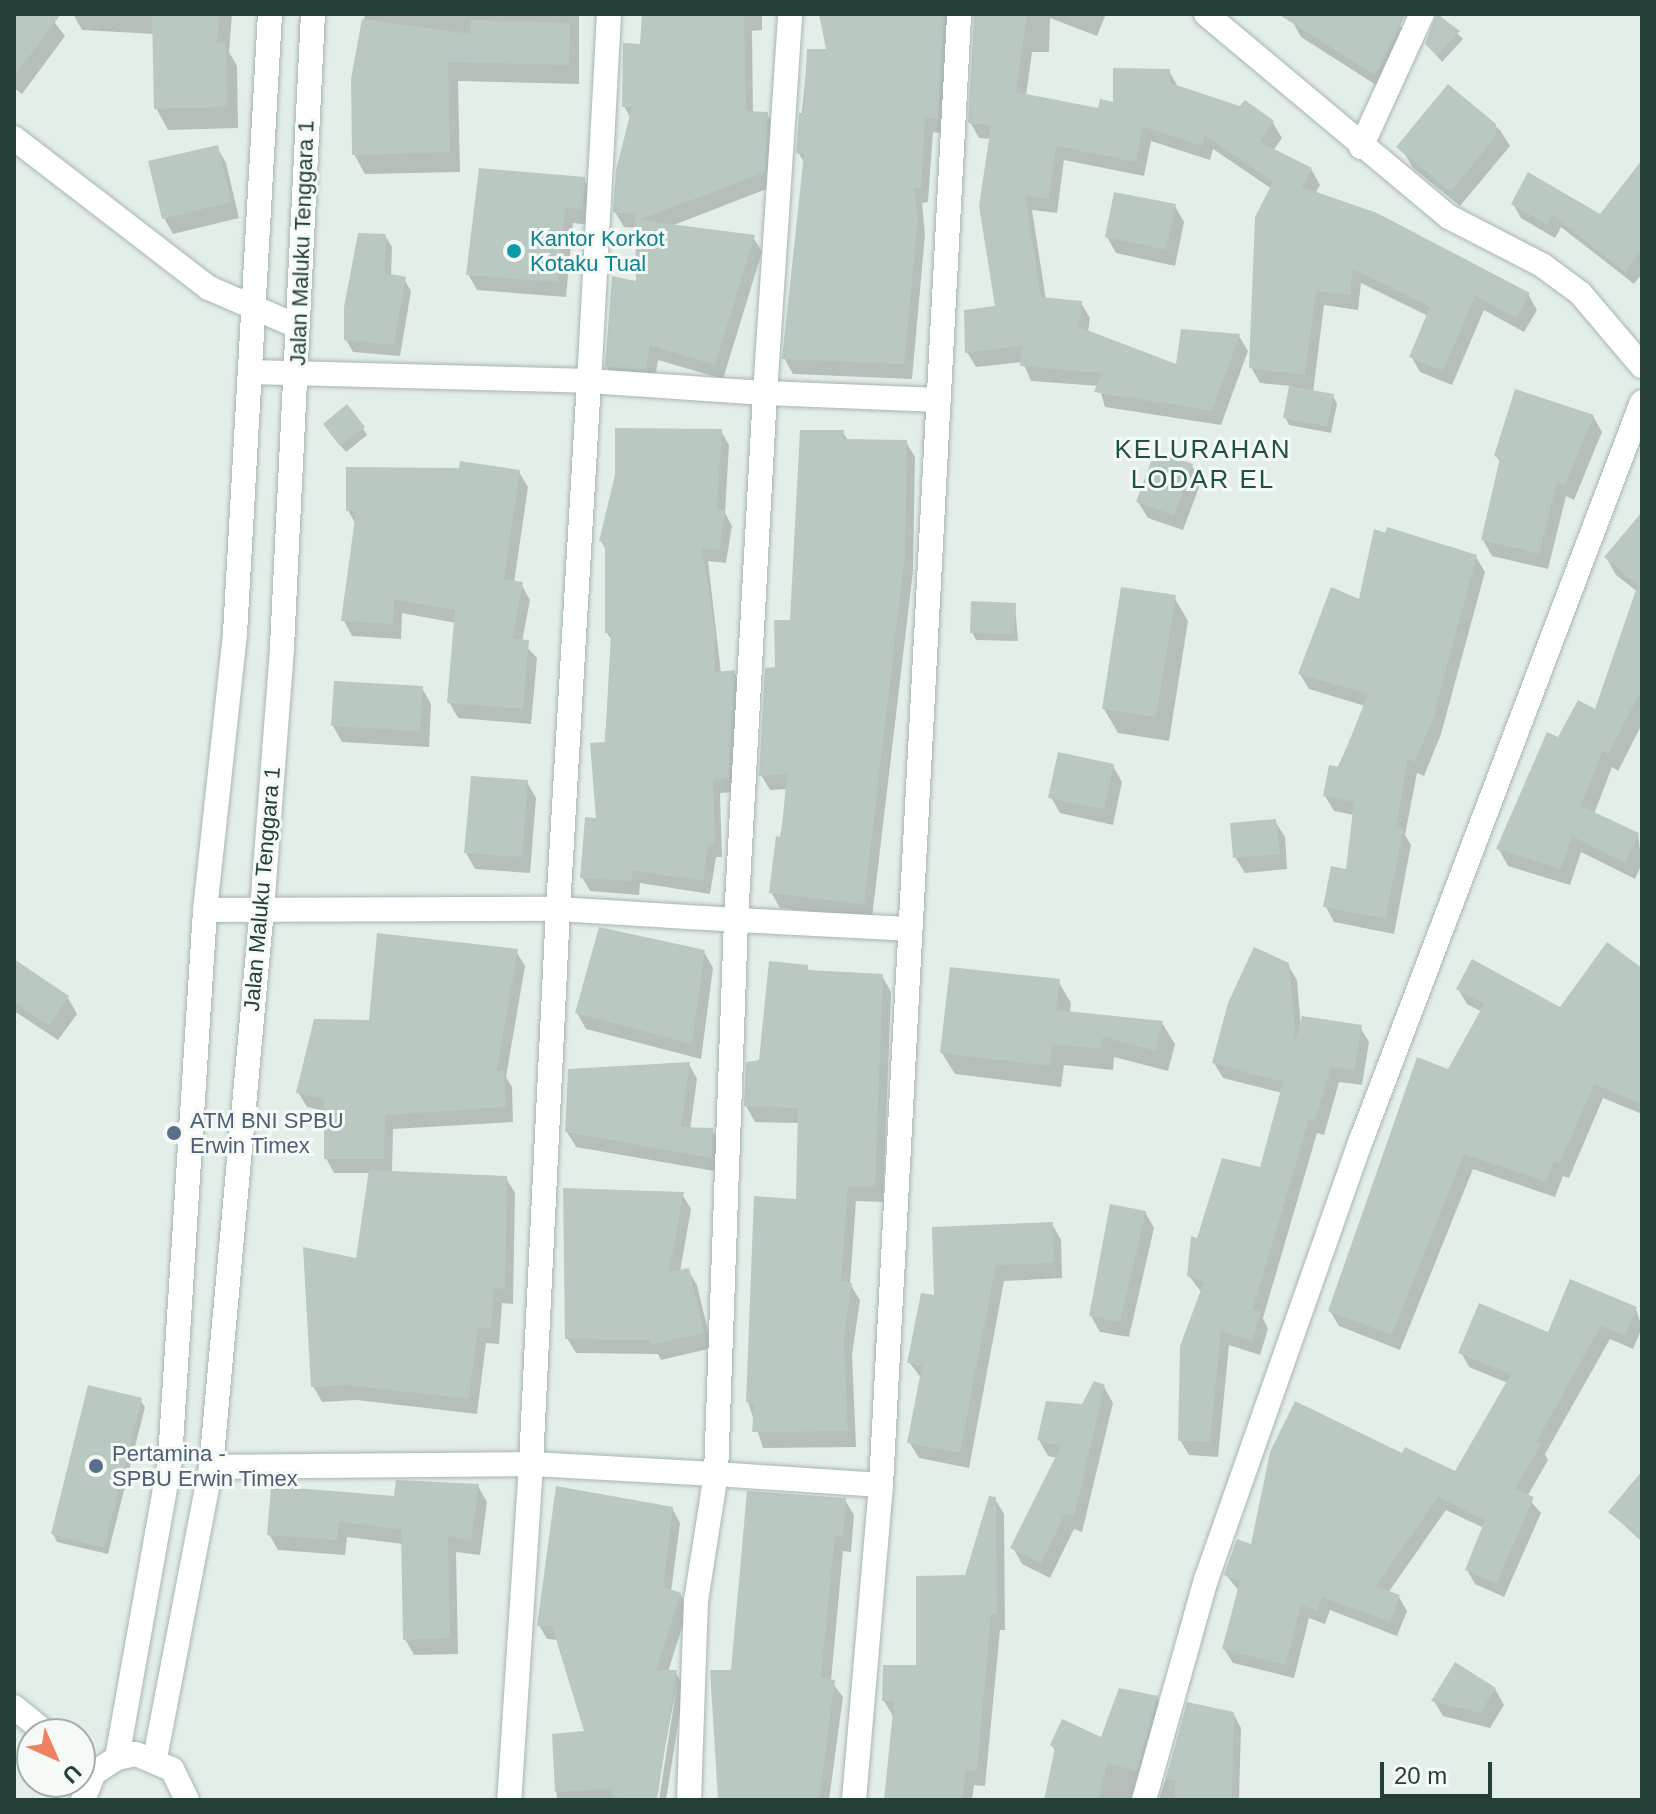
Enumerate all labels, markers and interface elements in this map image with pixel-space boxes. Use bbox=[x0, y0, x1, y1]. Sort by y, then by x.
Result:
street label: Jalan Maluku Tenggara 1 bbox=[285, 120, 319, 366]
place label: Kantor Korkot Kotaku Tual bbox=[530, 225, 665, 276]
marker: Kantor Korkot Kotaku Tual bbox=[505, 242, 523, 260]
district label: KELURAHAN LODAR EL bbox=[1115, 434, 1291, 496]
street label: Jalan Maluku Tenggara 1 bbox=[238, 765, 286, 1013]
place label: ATM BNI SPBU Erwin Timex bbox=[190, 1107, 344, 1158]
marker: ATM BNI SPBU Erwin Timex bbox=[165, 1124, 183, 1142]
place label: Pertamina - SPBU Erwin Timex bbox=[112, 1440, 298, 1492]
marker: Pertamina - SPBU Erwin Timex bbox=[87, 1457, 105, 1475]
north arrow bbox=[16, 1718, 96, 1798]
scale bar bbox=[1384, 1746, 1496, 1796]
text: U bbox=[57, 1759, 86, 1788]
text: 20 m bbox=[1394, 1762, 1447, 1789]

